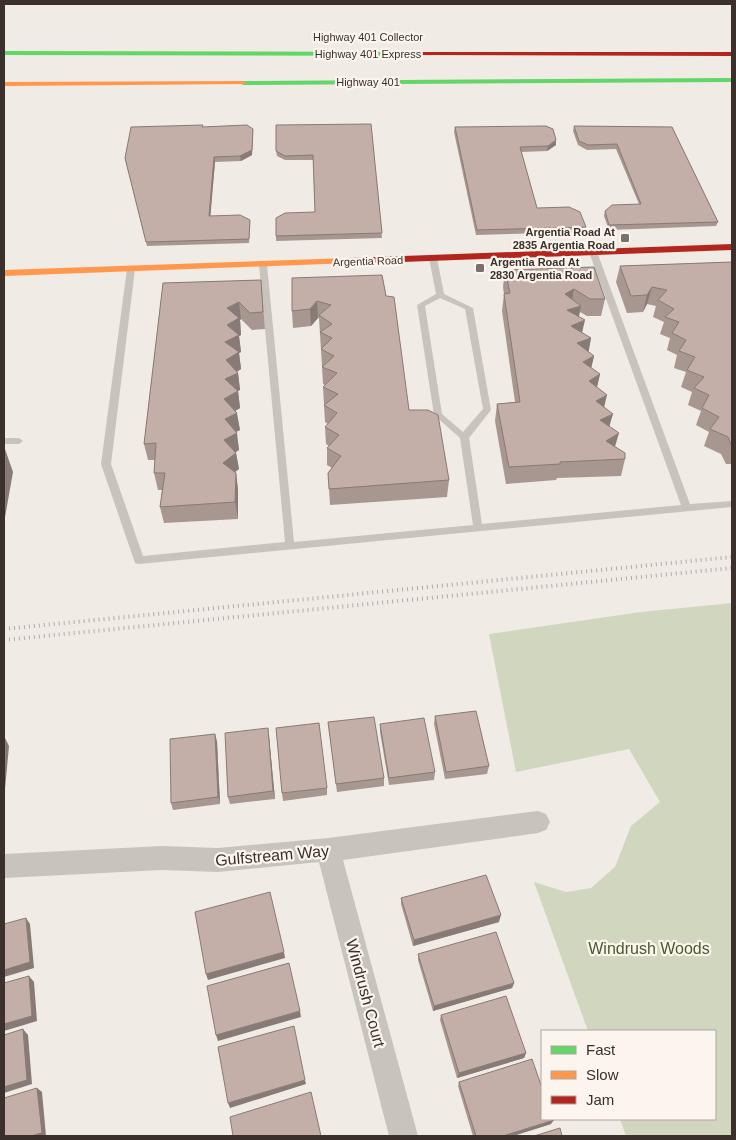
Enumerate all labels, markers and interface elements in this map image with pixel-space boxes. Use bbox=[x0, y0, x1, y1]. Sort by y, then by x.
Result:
street label: Highway 401 Collector bbox=[313, 31, 423, 43]
street label: Highway 401 Express bbox=[315, 48, 422, 60]
street label: Highway 401 bbox=[336, 76, 400, 88]
place label: Argentia Road At 2835 Argentia Road bbox=[513, 226, 615, 251]
marker: Argentia Road At 2835 Argentia Road bbox=[619, 232, 631, 244]
street label: Argentia Road bbox=[333, 254, 403, 268]
place label: Argentia Road At 2830 Argentia Road bbox=[490, 256, 592, 281]
marker: Argentia Road At 2830 Argentia Road bbox=[474, 262, 486, 274]
street label: Gulfstream Way bbox=[214, 842, 330, 869]
street label: Windrush Court bbox=[343, 937, 388, 1050]
park label: Windrush Woods bbox=[588, 940, 710, 957]
legend bbox=[541, 1030, 716, 1120]
text: Fast bbox=[586, 1041, 616, 1058]
text: Slow bbox=[586, 1066, 619, 1083]
text: Jam bbox=[586, 1091, 614, 1108]

